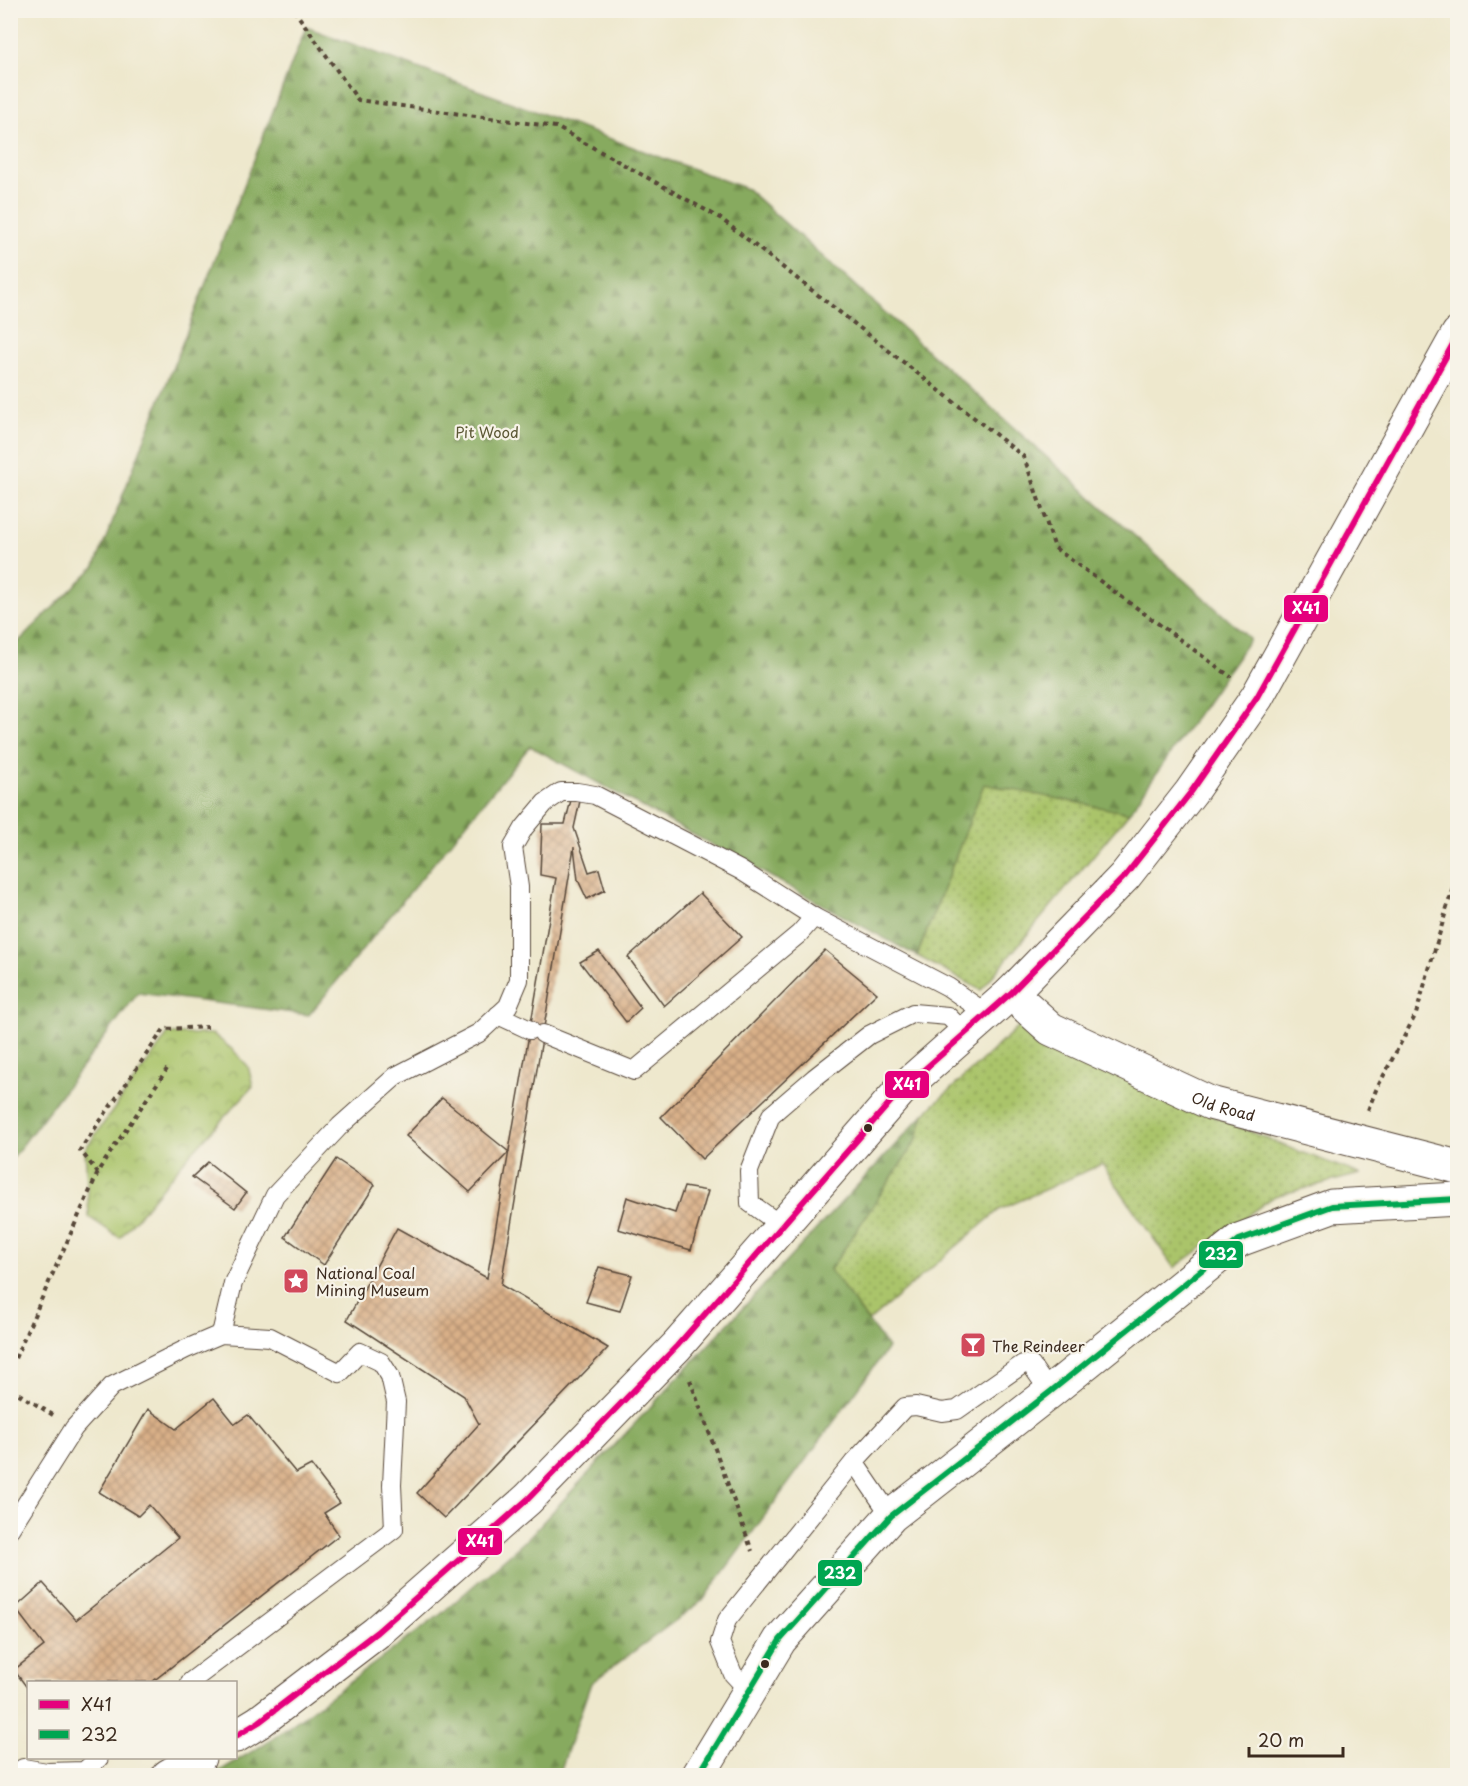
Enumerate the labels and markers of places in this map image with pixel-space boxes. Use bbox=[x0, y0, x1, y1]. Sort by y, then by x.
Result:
unlabelled marker bbox=[862, 1122, 874, 1134]
place label: National Coal Mining Museum bbox=[316, 1261, 429, 1301]
place icon: National Coal Mining Museum bbox=[281, 1266, 311, 1296]
bar icon: The Reindeer bbox=[958, 1330, 988, 1360]
place label: The Reindeer bbox=[992, 1334, 1085, 1357]
unlabelled marker bbox=[759, 1658, 771, 1670]

